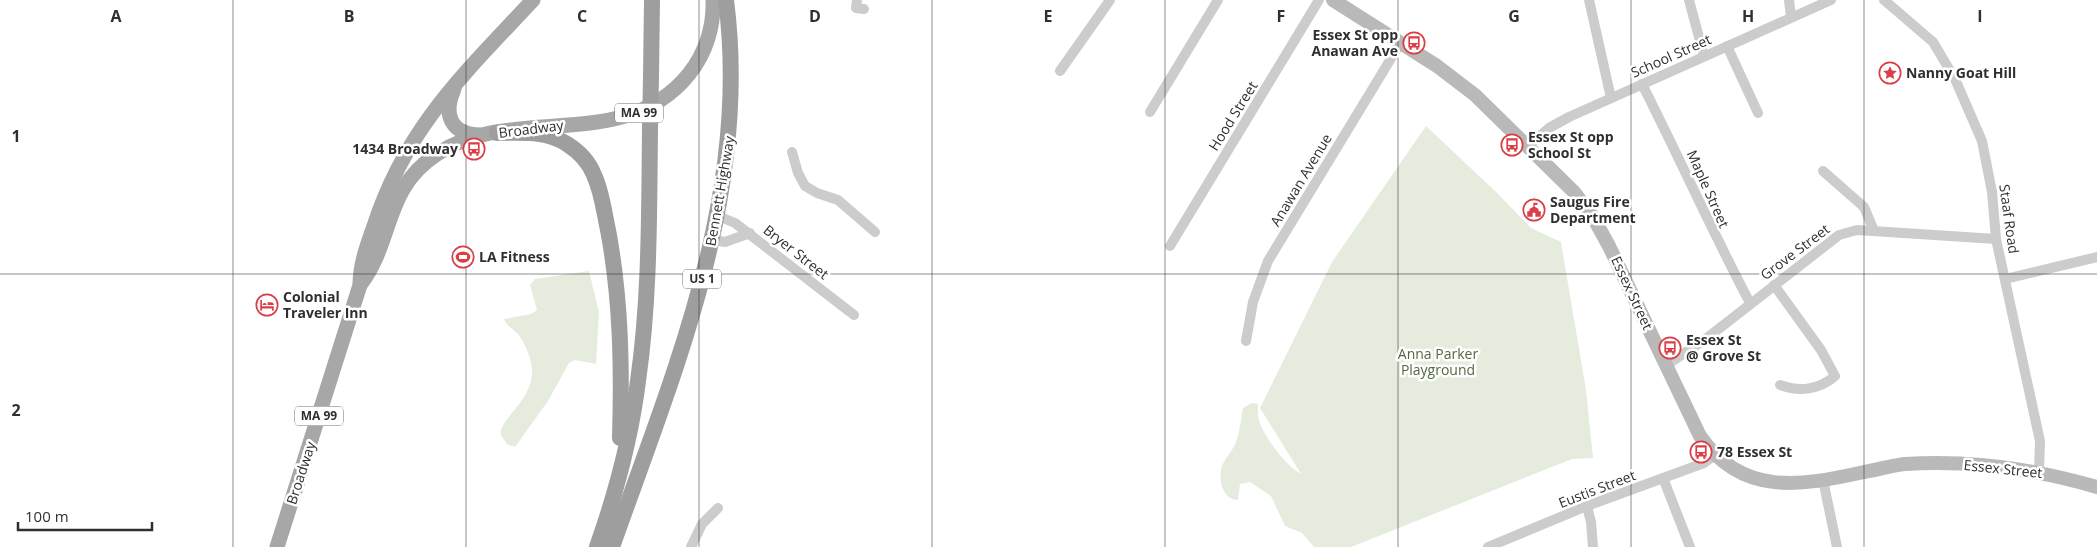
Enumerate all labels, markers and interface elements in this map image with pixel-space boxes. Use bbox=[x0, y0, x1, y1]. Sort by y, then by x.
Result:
text: A bbox=[110, 5, 122, 27]
text: B bbox=[344, 5, 354, 27]
text: C bbox=[577, 5, 587, 27]
text: D bbox=[809, 5, 821, 27]
text: E bbox=[1044, 5, 1053, 27]
text: F bbox=[1277, 5, 1285, 27]
text: G bbox=[1508, 5, 1520, 27]
text: H bbox=[1742, 5, 1754, 27]
text: I bbox=[1977, 5, 1983, 27]
place label: Essex St opp Anawan Ave bbox=[1312, 25, 1398, 60]
street label: School Street bbox=[1628, 29, 1714, 82]
bus stop icon: Essex St opp Anawan Ave bbox=[1402, 31, 1426, 55]
place icon: Nanny Goat Hill bbox=[1878, 61, 1902, 85]
place label: Nanny Goat Hill bbox=[1906, 63, 2016, 82]
street label: Hood Street bbox=[1204, 77, 1261, 154]
road number: MA 99 bbox=[615, 104, 663, 122]
street label: Broadway bbox=[497, 115, 565, 142]
text: 1 bbox=[11, 125, 21, 147]
place label: Essex St opp School St bbox=[1528, 127, 1614, 162]
street label: Anawan Avenue bbox=[1265, 130, 1336, 230]
bus stop icon: Essex St opp School St bbox=[1500, 133, 1524, 157]
street label: Bennett Highway bbox=[700, 134, 739, 247]
bus stop icon: 1434 Broadway bbox=[462, 137, 486, 161]
place label: 1434 Broadway bbox=[352, 139, 458, 158]
street label: Maple Street bbox=[1683, 147, 1734, 231]
street label: Staaf Road bbox=[1995, 183, 2024, 255]
place label: Saugus Fire Department bbox=[1550, 192, 1636, 227]
public building icon: Saugus Fire Department bbox=[1522, 198, 1546, 222]
street label: Grove Street bbox=[1756, 219, 1833, 284]
street label: Bryer Street bbox=[760, 220, 833, 283]
sports icon: LA Fitness bbox=[451, 245, 475, 269]
place label: LA Fitness bbox=[479, 247, 550, 266]
street label: Essex Street bbox=[1607, 253, 1658, 333]
road number: US 1 bbox=[683, 270, 721, 288]
place label: Colonial Traveler Inn bbox=[283, 287, 368, 322]
hotel icon: Colonial Traveler Inn bbox=[255, 293, 279, 317]
place label: Essex St @ Grove St bbox=[1686, 330, 1761, 365]
bus stop icon: Essex St @ Grove St bbox=[1658, 336, 1682, 360]
park label: Anna Parker Playground bbox=[1398, 344, 1478, 379]
text: 2 bbox=[11, 399, 21, 421]
road number: MA 99 bbox=[295, 406, 343, 426]
street label: Broadway bbox=[281, 438, 320, 507]
bus stop icon: 78 Essex St bbox=[1689, 440, 1713, 464]
place label: 78 Essex St bbox=[1717, 442, 1792, 461]
street label: Essex Street bbox=[1963, 455, 2043, 482]
street label: Eustis Street bbox=[1556, 465, 1638, 512]
scale bar bbox=[18, 500, 151, 532]
text: 100 m bbox=[25, 506, 69, 526]

